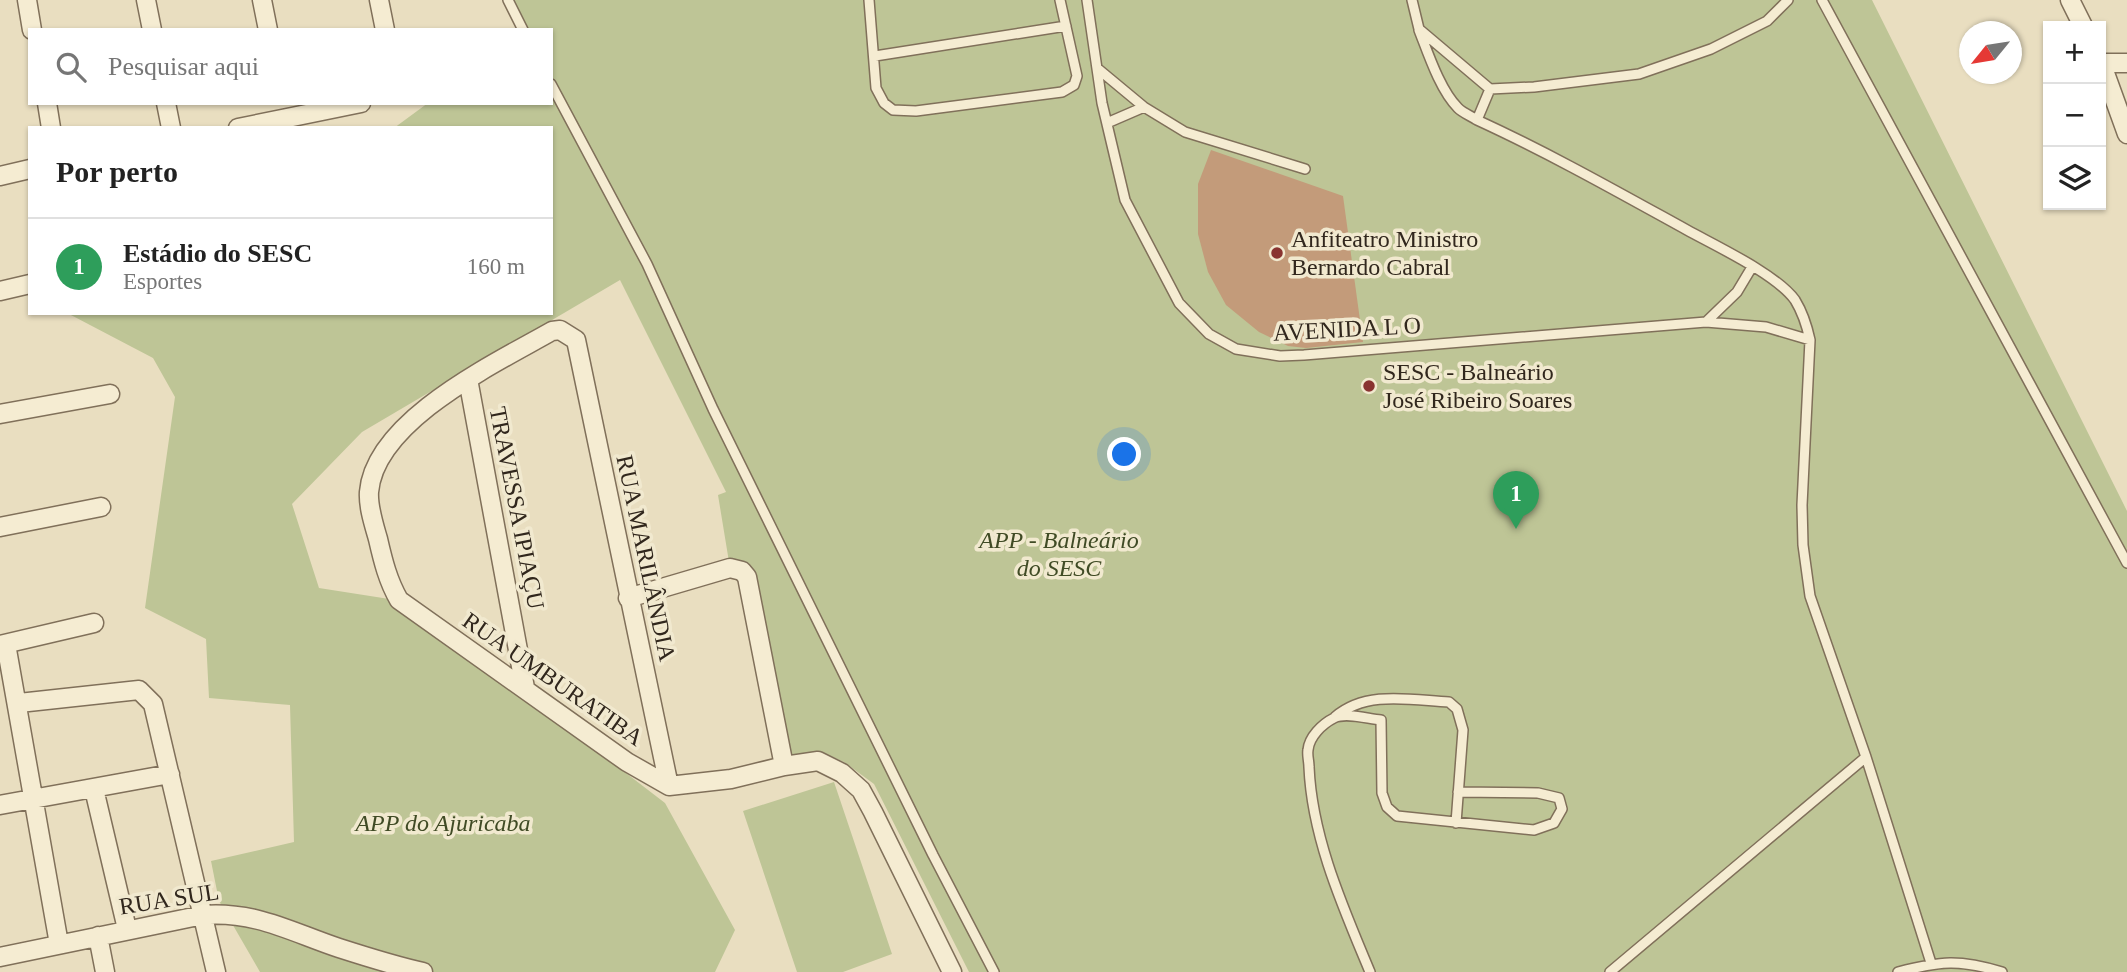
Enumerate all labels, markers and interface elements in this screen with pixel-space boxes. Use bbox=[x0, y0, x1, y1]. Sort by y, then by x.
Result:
north arrow bbox=[1959, 21, 2022, 84]
map controls bbox=[2043, 21, 2106, 210]
button: + bbox=[2043, 21, 2106, 84]
search box bbox=[28, 28, 553, 105]
icon: search bbox=[52, 48, 90, 86]
text: Pesquisar aqui bbox=[108, 52, 259, 81]
button: − bbox=[2043, 84, 2106, 147]
button: layers bbox=[2043, 147, 2106, 210]
text: Por perto bbox=[56, 155, 178, 188]
place label: Anfiteatro Ministro Bernardo Cabral bbox=[1291, 226, 1478, 280]
text: Estádio do SESC bbox=[123, 239, 312, 268]
marker: Anfiteatro Ministro Bernardo Cabral bbox=[1269, 245, 1285, 261]
text: 1 bbox=[73, 254, 85, 279]
text: 160 m bbox=[467, 254, 525, 279]
text: Esportes bbox=[123, 269, 202, 294]
street label: AVENIDA L O bbox=[1272, 312, 1422, 346]
place label: SESC - Balneário José Ribeiro Soares bbox=[1383, 359, 1572, 413]
marker: SESC - Balneário José Ribeiro Soares bbox=[1361, 378, 1377, 394]
street label: TRAVESSA IPIAÇU bbox=[485, 405, 549, 611]
your location bbox=[1107, 437, 1141, 471]
street label: RUA MARILÂNDIA bbox=[611, 453, 681, 664]
pin: 1 bbox=[1493, 471, 1539, 529]
park label: APP - Balneário do SESC bbox=[977, 527, 1139, 581]
street label: RUA UMBURATIBA bbox=[458, 607, 649, 751]
park label: APP do Ajuricaba bbox=[353, 810, 531, 836]
street label: RUA SUL bbox=[117, 878, 221, 920]

